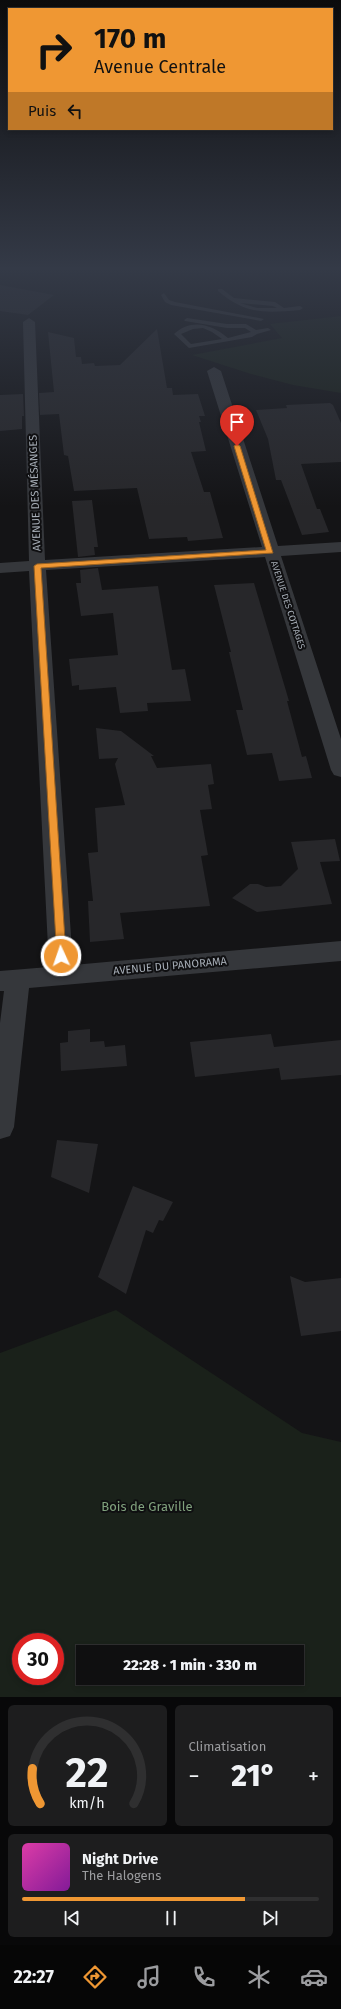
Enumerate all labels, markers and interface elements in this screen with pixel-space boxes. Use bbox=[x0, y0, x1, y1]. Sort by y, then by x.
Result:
text: 170 m bbox=[94, 22, 166, 55]
icon: right bbox=[28, 24, 80, 76]
text: Avenue Centrale bbox=[94, 56, 226, 78]
icon: left bbox=[64, 100, 86, 122]
text: Puis bbox=[28, 102, 56, 120]
pin bbox=[220, 405, 254, 446]
icon: arrive bbox=[226, 411, 248, 433]
street label: AVENUE DES MÉSANGES bbox=[25, 435, 44, 551]
street label: AVENUE DES COTTAGES bbox=[269, 560, 307, 650]
position arrow bbox=[40, 935, 82, 977]
street label: AVENUE DU PANORAMA bbox=[113, 954, 228, 977]
park label: Bois de Graville bbox=[101, 1499, 193, 1514]
speed limit sign: 30 bbox=[12, 1633, 64, 1685]
text: 22:28 · 1 min · 330 m bbox=[123, 1656, 257, 1674]
text: Climatisation bbox=[189, 1739, 266, 1754]
text: 22 bbox=[66, 1747, 109, 1797]
text: 21° bbox=[231, 1758, 276, 1794]
text: − bbox=[189, 1763, 200, 1790]
text: + bbox=[308, 1763, 319, 1790]
text: km/h bbox=[70, 1794, 105, 1811]
text: Night Drive bbox=[82, 1850, 158, 1868]
text: The Halogens bbox=[82, 1868, 161, 1883]
icon: previous bbox=[61, 1907, 83, 1929]
icon: pause bbox=[160, 1907, 182, 1929]
icon: next bbox=[259, 1907, 281, 1929]
icon: directions bbox=[81, 1963, 109, 1991]
icon: music bbox=[135, 1963, 163, 1991]
icon: phone bbox=[190, 1963, 218, 1991]
icon: climate bbox=[245, 1963, 273, 1991]
icon: car bbox=[300, 1963, 328, 1991]
text: 22:27 bbox=[13, 1966, 54, 1988]

